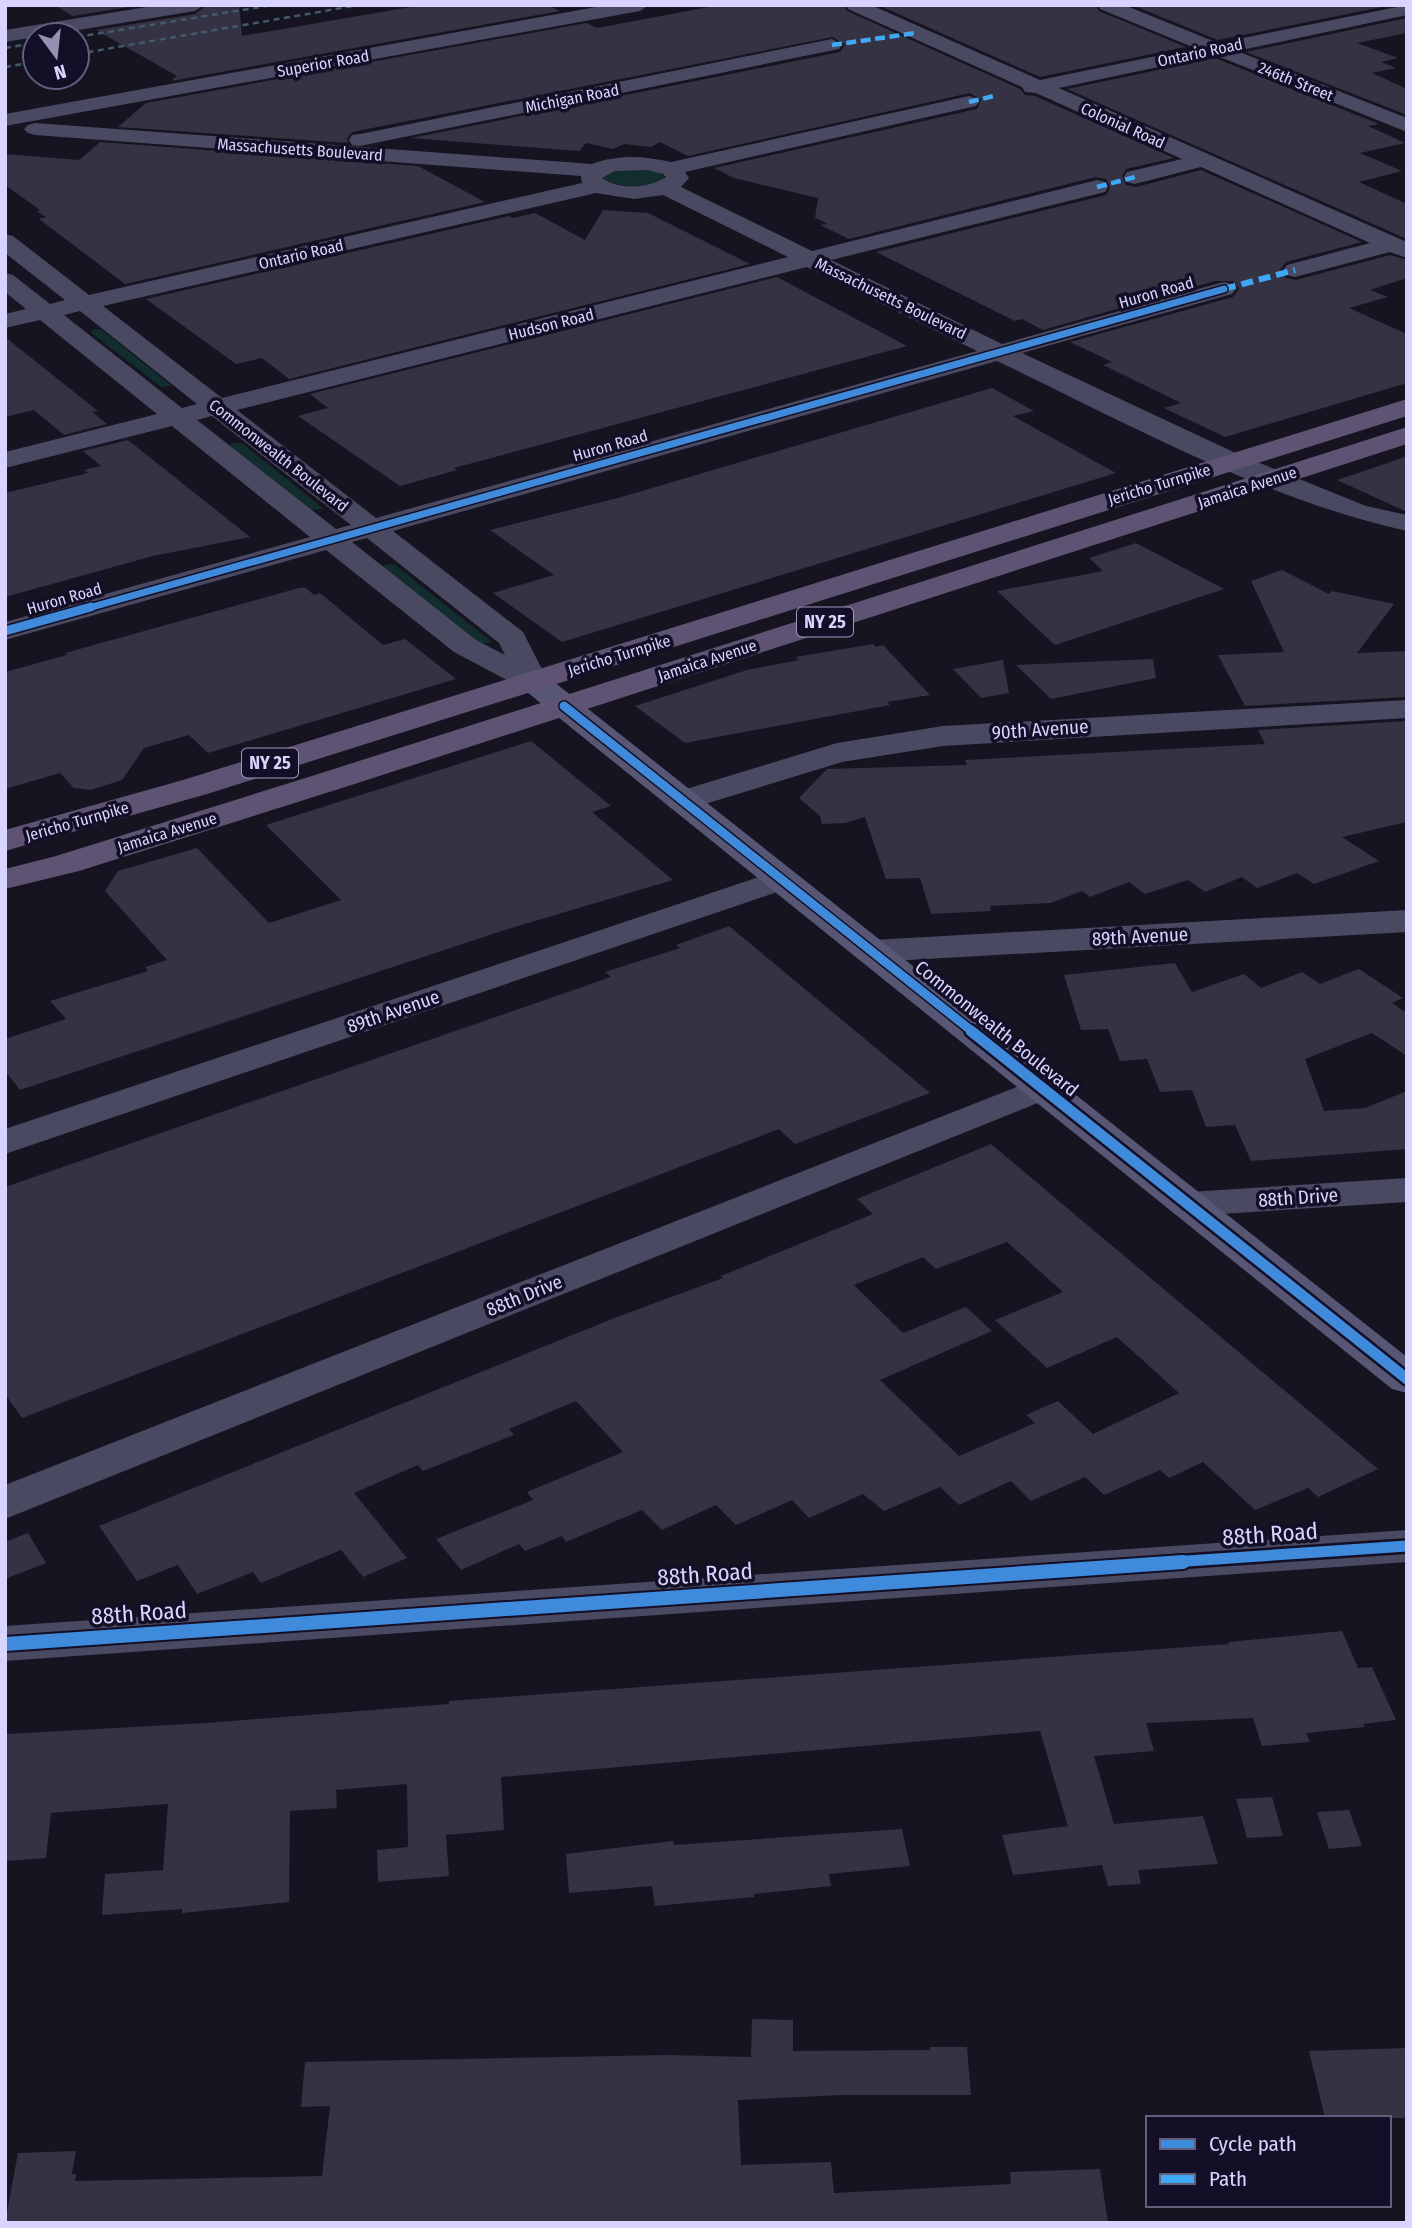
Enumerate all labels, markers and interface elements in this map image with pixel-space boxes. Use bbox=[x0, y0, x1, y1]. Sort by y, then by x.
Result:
north arrow bbox=[21, 21, 91, 91]
street label: Ontario Road bbox=[1156, 34, 1244, 71]
street label: Superior Road bbox=[276, 46, 371, 81]
street label: 246th Street bbox=[1256, 58, 1337, 105]
text: N bbox=[52, 59, 69, 85]
street label: Michigan Road bbox=[524, 80, 621, 117]
street label: Colonial Road bbox=[1078, 98, 1168, 152]
street label: Massachusetts Boulevard bbox=[217, 134, 383, 165]
street label: Ontario Road bbox=[257, 236, 345, 273]
street label: Massachusetts Boulevard bbox=[812, 254, 969, 343]
street label: Huron Road bbox=[1117, 273, 1196, 312]
street label: Hudson Road bbox=[506, 305, 596, 344]
street label: Commonwealth Boulevard bbox=[205, 395, 352, 516]
street label: Huron Road bbox=[571, 426, 650, 465]
street label: Jericho Turnpike bbox=[1106, 460, 1213, 509]
street label: Jamaica Avenue bbox=[1195, 463, 1299, 512]
street label: Huron Road bbox=[25, 579, 104, 618]
road number: NY 25 bbox=[797, 608, 853, 636]
street label: Jericho Turnpike bbox=[566, 631, 673, 680]
street label: Jamaica Avenue bbox=[655, 636, 759, 685]
street label: 90th Avenue bbox=[991, 715, 1089, 744]
road number: NY 25 bbox=[242, 748, 298, 778]
street label: Jericho Turnpike bbox=[23, 798, 131, 845]
street label: Jamaica Avenue bbox=[115, 808, 219, 857]
street label: 89th Avenue bbox=[1091, 922, 1189, 951]
street label: Commonwealth Boulevard bbox=[910, 955, 1083, 1101]
street label: 89th Avenue bbox=[344, 985, 442, 1038]
street label: 88th Drive bbox=[1257, 1183, 1339, 1212]
street label: 88th Drive bbox=[483, 1270, 566, 1321]
street label: 88th Road bbox=[1221, 1517, 1319, 1551]
street label: 88th Road bbox=[656, 1557, 754, 1591]
street label: 88th Road bbox=[90, 1596, 188, 1630]
legend bbox=[1146, 2116, 1391, 2207]
text: Cycle path bbox=[1209, 2131, 1297, 2157]
text: Path bbox=[1209, 2166, 1247, 2192]

